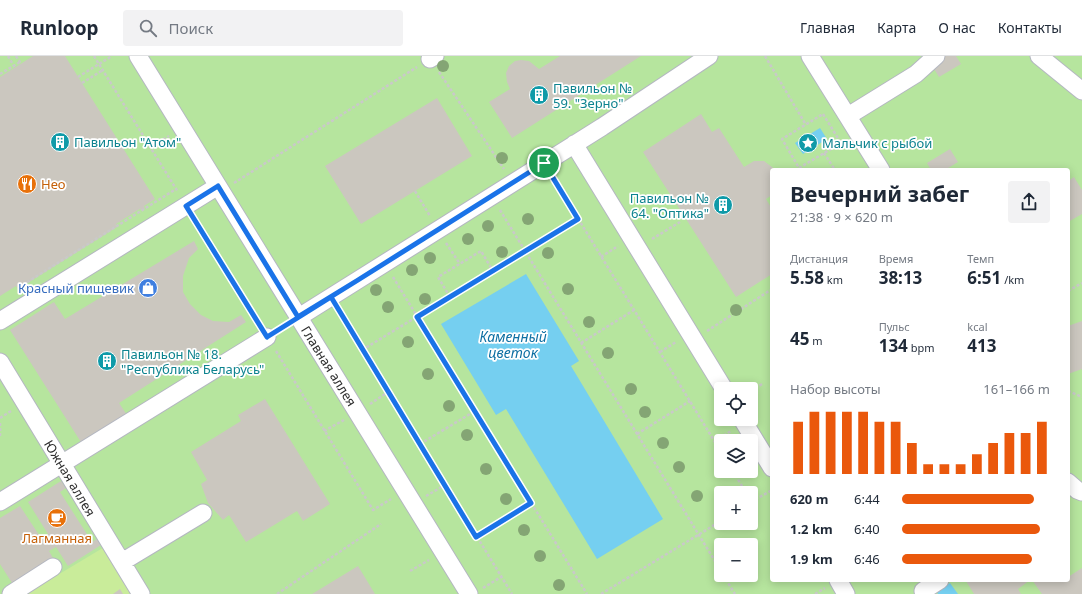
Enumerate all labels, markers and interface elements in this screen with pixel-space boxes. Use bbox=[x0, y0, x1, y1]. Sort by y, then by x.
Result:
search box bbox=[123, 10, 403, 46]
text: Runloop bbox=[20, 15, 99, 41]
icon: search bbox=[137, 17, 159, 39]
text: Поиск bbox=[169, 18, 213, 38]
text: Главная bbox=[800, 18, 855, 37]
text: Карта bbox=[877, 18, 916, 37]
text: О нас bbox=[938, 18, 976, 37]
text: Контакты bbox=[998, 18, 1062, 37]
place label: Павильон № 59. "Зерно" bbox=[553, 79, 632, 112]
building icon: Павильон № 59. "Зерно" bbox=[528, 84, 550, 106]
building icon: Павильон "Атом" bbox=[49, 131, 71, 153]
place icon: Мальчик с рыбой bbox=[797, 132, 819, 154]
place label: Павильон "Атом" bbox=[74, 133, 181, 151]
place label: Мальчик с рыбой bbox=[822, 134, 932, 152]
pin bbox=[527, 146, 561, 180]
icon: arrive bbox=[533, 152, 555, 174]
restaurant icon: Нео bbox=[16, 173, 38, 195]
place label: Нео bbox=[41, 175, 66, 193]
text: Вечерний забег bbox=[790, 178, 969, 208]
button: share bbox=[1008, 181, 1050, 223]
place label: Павильон № 64. "Оптика" bbox=[630, 189, 709, 222]
building icon: Павильон № 64. "Оптика" bbox=[712, 194, 734, 216]
text: 21:38 · 9 × 620 m bbox=[790, 208, 893, 226]
text: Дистанция bbox=[790, 251, 848, 266]
text: Время bbox=[879, 251, 913, 266]
text: Темп bbox=[967, 251, 994, 266]
text: 5.58 bbox=[790, 266, 824, 289]
text: 38:13 bbox=[879, 266, 922, 289]
text: 6:51 bbox=[967, 266, 1001, 289]
text: km bbox=[824, 272, 843, 287]
text: /km bbox=[1001, 272, 1024, 287]
shop icon: Красный пищевик bbox=[137, 277, 159, 299]
place label: Красный пищевик bbox=[18, 279, 134, 297]
text: Пульс bbox=[879, 319, 910, 334]
text: kcal bbox=[967, 319, 988, 334]
street label: Главная аллея bbox=[297, 322, 361, 410]
water label: Каменный цветок bbox=[479, 327, 547, 362]
text: 45 bbox=[790, 327, 809, 350]
text: m bbox=[809, 333, 823, 348]
text: 134 bbox=[879, 334, 908, 357]
text: 413 bbox=[967, 334, 997, 357]
text: bpm bbox=[908, 340, 935, 355]
place label: Павильон № 18. "Республика Беларусь" bbox=[121, 345, 264, 378]
building icon: Павильон № 18. "Республика Беларусь" bbox=[96, 350, 118, 372]
text: Набор высоты bbox=[790, 380, 881, 398]
text: 161–166 m bbox=[983, 380, 1050, 398]
map controls bbox=[714, 382, 758, 582]
button: locate bbox=[714, 382, 758, 426]
button: layers bbox=[714, 434, 758, 478]
street label: Южная аллея bbox=[40, 437, 100, 519]
button: + bbox=[714, 486, 758, 530]
text: 620 m bbox=[790, 490, 828, 508]
text: 6:44 bbox=[854, 490, 880, 508]
cafe icon: Лагманная bbox=[46, 507, 68, 529]
text: 1.2 km bbox=[790, 520, 833, 538]
text: 6:40 bbox=[854, 520, 880, 538]
place label: Лагманная bbox=[22, 529, 92, 547]
button: − bbox=[714, 538, 758, 582]
text: 1.9 km bbox=[790, 550, 833, 568]
text: 6:46 bbox=[854, 550, 880, 568]

